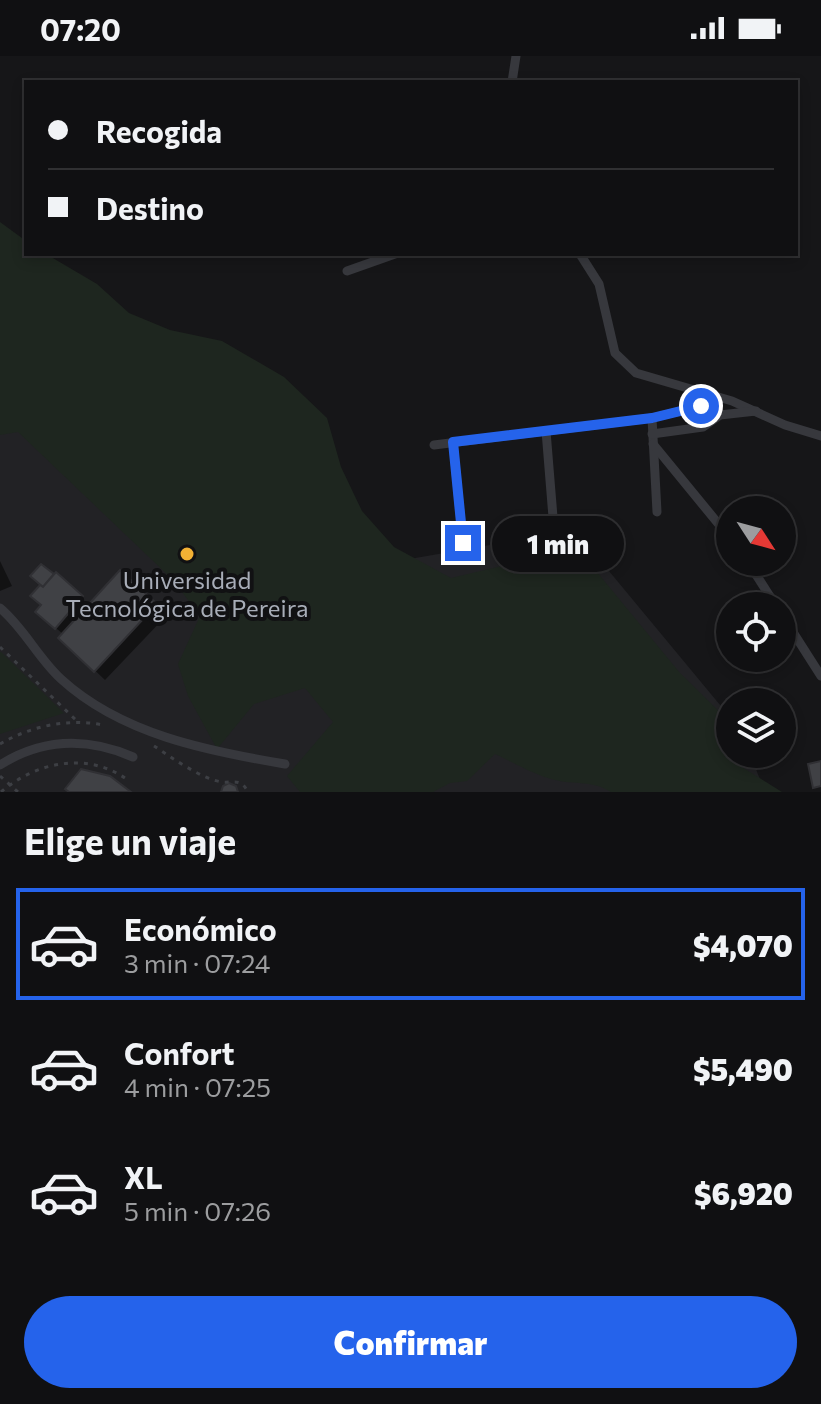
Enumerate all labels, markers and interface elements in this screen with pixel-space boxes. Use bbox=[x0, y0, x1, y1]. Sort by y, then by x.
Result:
text: 07:20 bbox=[40, 10, 121, 47]
text: Recogida bbox=[96, 112, 222, 149]
text: Destino bbox=[96, 189, 204, 226]
route start bbox=[683, 388, 719, 424]
north arrow bbox=[716, 496, 796, 576]
map controls bbox=[716, 496, 796, 768]
callout: 1 min bbox=[491, 515, 623, 571]
route end bbox=[445, 525, 481, 561]
text: 1 min bbox=[527, 528, 589, 559]
marker: Universidad Tecnológica de Pereira bbox=[178, 545, 196, 563]
place label: Universidad Tecnológica de Pereira bbox=[65, 565, 309, 622]
button: locate bbox=[716, 592, 796, 672]
button: layers bbox=[716, 688, 796, 768]
text: Elige un viaje bbox=[24, 818, 236, 862]
icon: car bbox=[28, 908, 100, 980]
text: Económico bbox=[124, 910, 277, 947]
text: $4,070 bbox=[693, 926, 793, 963]
text: 3 min · 07:24 bbox=[124, 947, 270, 978]
icon: car bbox=[28, 1032, 100, 1104]
text: Confort bbox=[124, 1034, 235, 1071]
text: $5,490 bbox=[693, 1050, 793, 1087]
text: 4 min · 07:25 bbox=[124, 1071, 271, 1102]
icon: car bbox=[28, 1156, 100, 1228]
text: XL bbox=[124, 1158, 163, 1195]
text: $6,920 bbox=[694, 1174, 793, 1211]
text: 5 min · 07:26 bbox=[124, 1195, 271, 1226]
button: Confirmar bbox=[24, 1296, 797, 1388]

